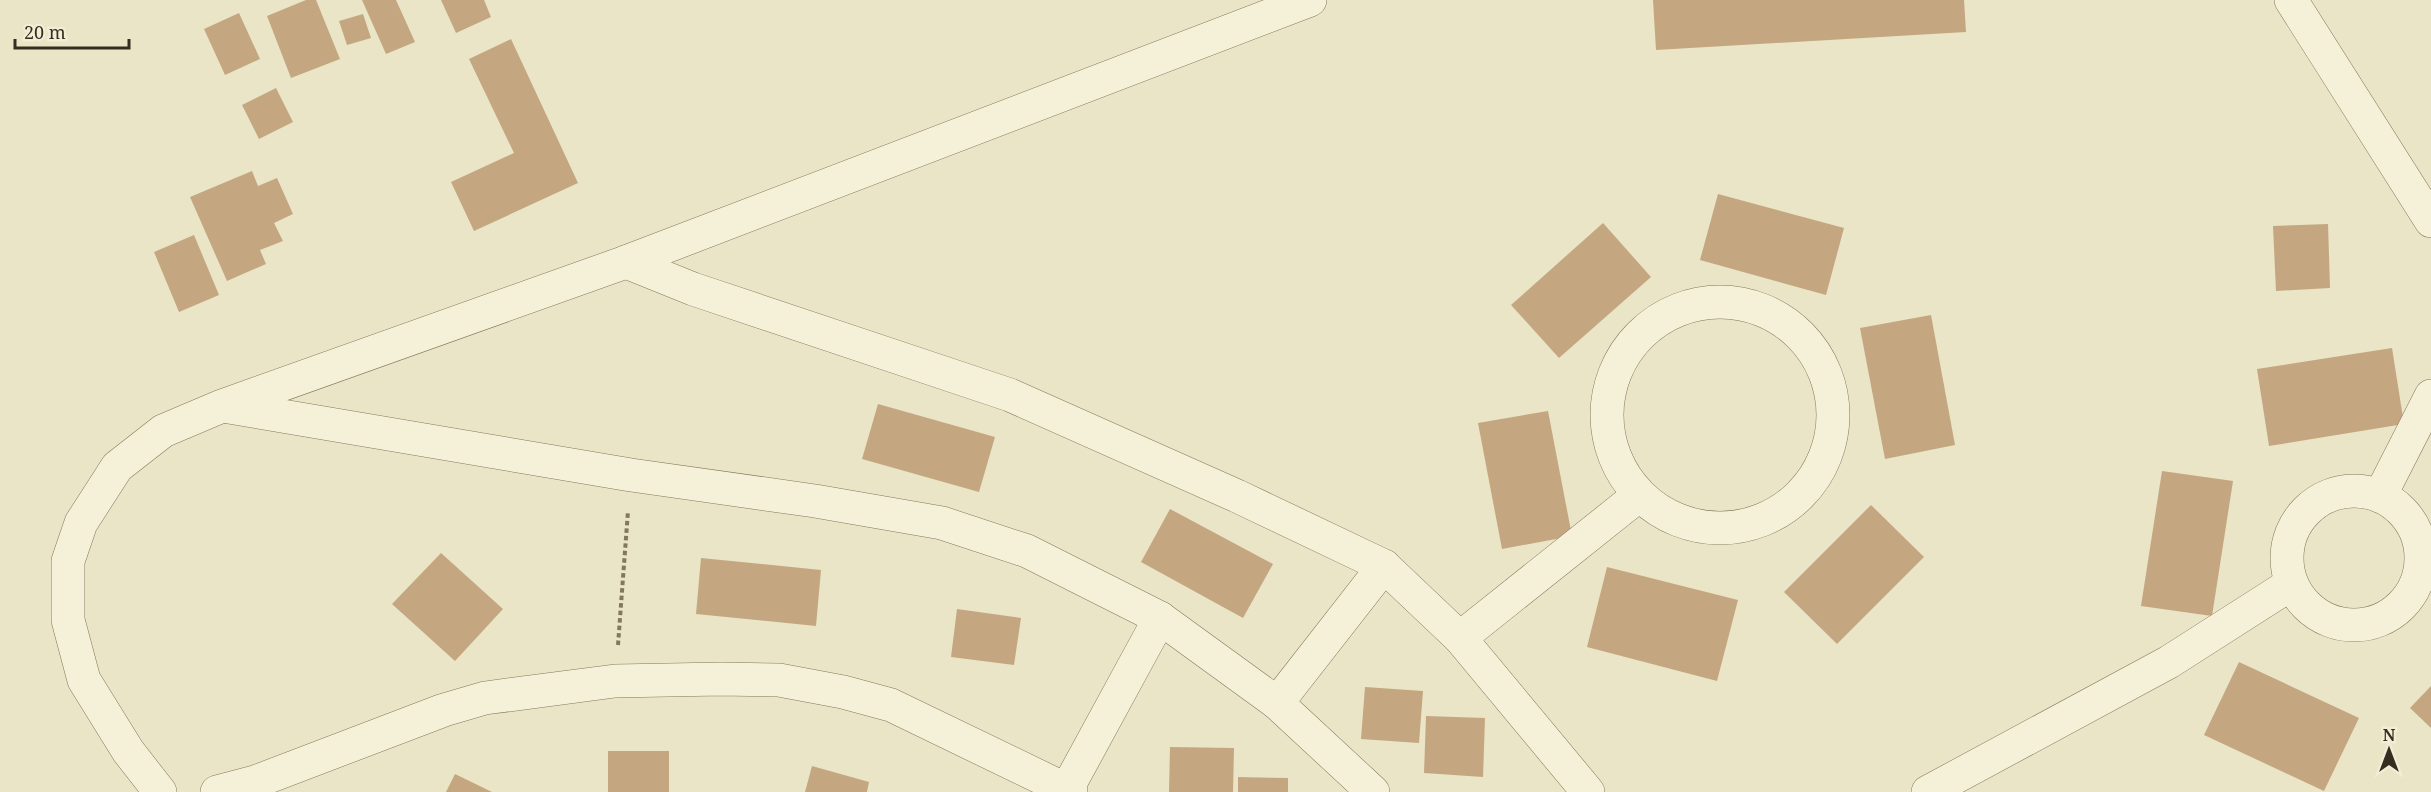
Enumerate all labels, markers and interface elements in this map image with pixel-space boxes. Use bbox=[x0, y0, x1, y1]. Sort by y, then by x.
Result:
scale bar bbox=[15, 12, 129, 50]
text: 20 m bbox=[24, 20, 66, 44]
north arrow bbox=[2359, 720, 2419, 780]
text: N bbox=[2383, 724, 2396, 746]

